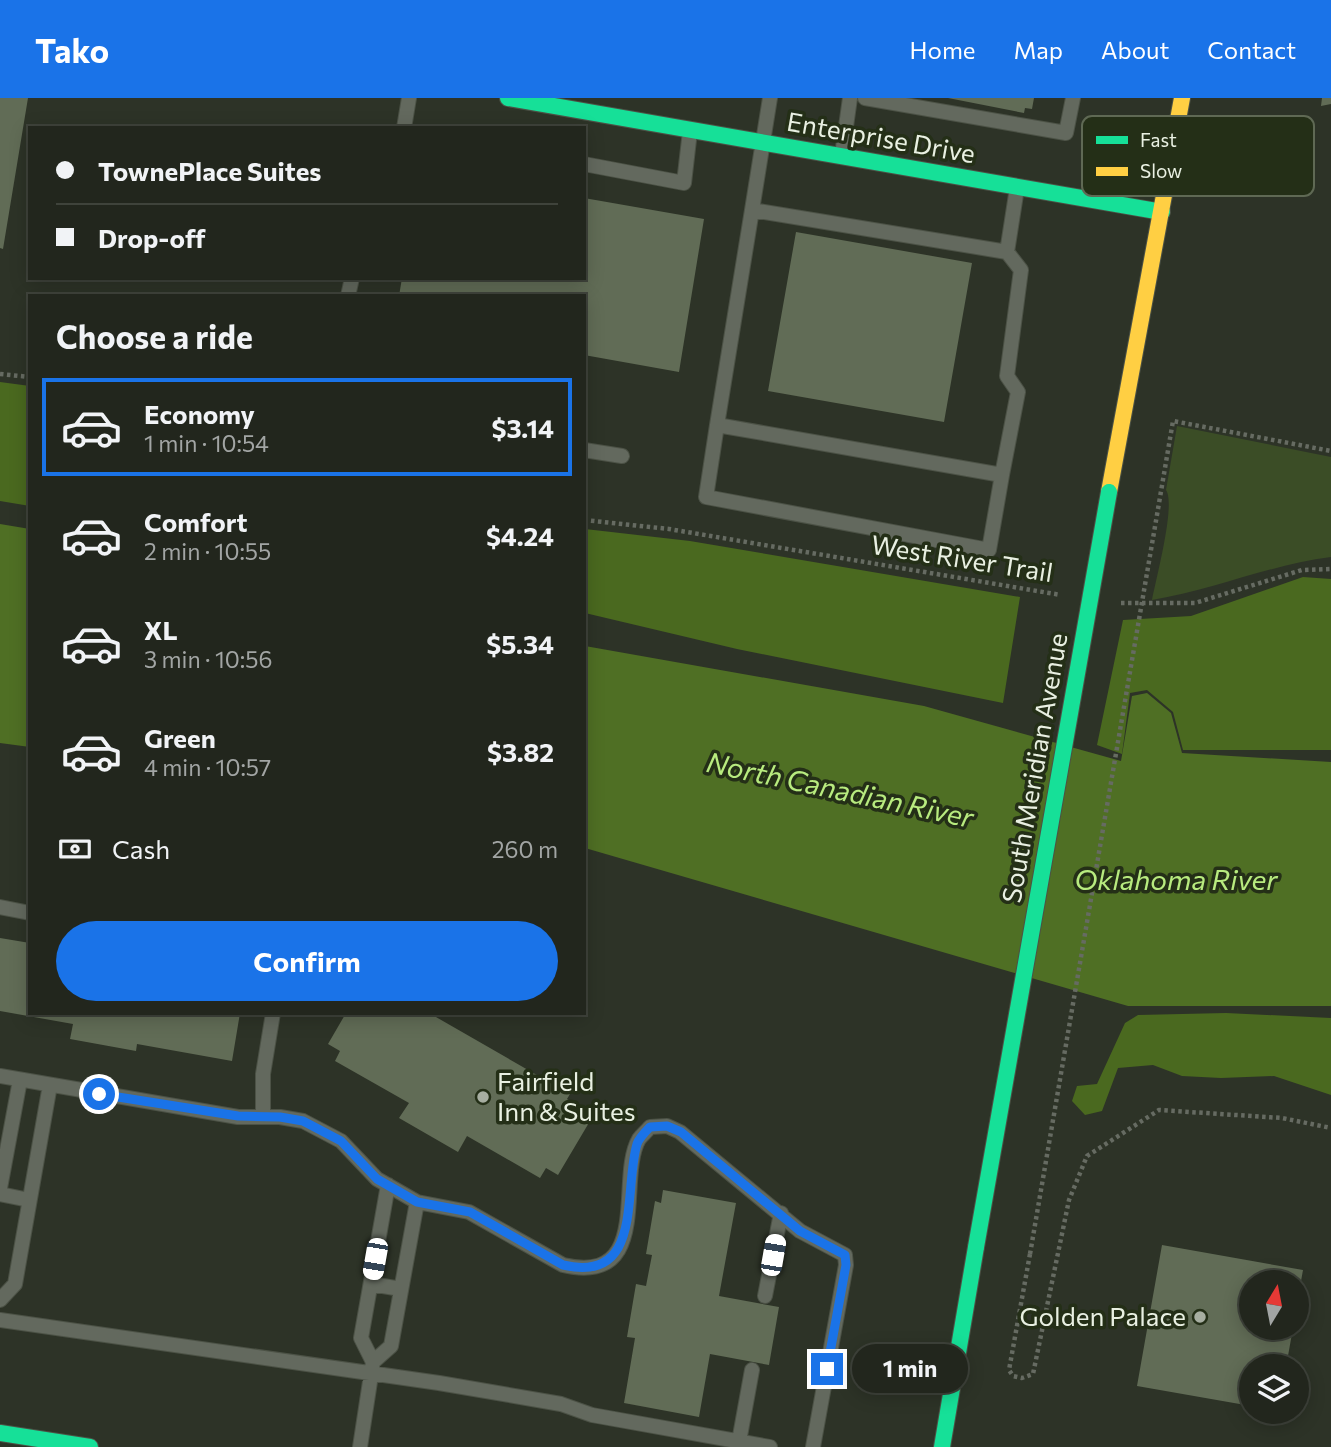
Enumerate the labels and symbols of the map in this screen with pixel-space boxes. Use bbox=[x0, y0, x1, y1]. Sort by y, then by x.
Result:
street label: Enterprise Drive bbox=[785, 105, 978, 168]
legend bbox=[1082, 116, 1314, 196]
text: Fast bbox=[1140, 128, 1177, 151]
text: Slow bbox=[1140, 159, 1182, 182]
street label: West River Trail bbox=[869, 528, 1055, 587]
street label: South Meridian Avenue bbox=[995, 630, 1073, 905]
water label: North Canadian River bbox=[704, 744, 977, 834]
water label: Oklahoma River bbox=[1074, 862, 1278, 896]
place label: Fairfield Inn & Suites bbox=[497, 1065, 636, 1126]
route start bbox=[83, 1078, 115, 1110]
marker: Fairfield Inn & Suites bbox=[475, 1089, 491, 1105]
car bbox=[760, 1232, 787, 1278]
car bbox=[362, 1236, 389, 1282]
north arrow bbox=[1239, 1270, 1309, 1340]
place label: Golden Palace bbox=[1020, 1300, 1186, 1331]
marker: Golden Palace bbox=[1192, 1309, 1208, 1325]
callout: 1 min bbox=[852, 1344, 967, 1394]
route end bbox=[811, 1353, 843, 1385]

